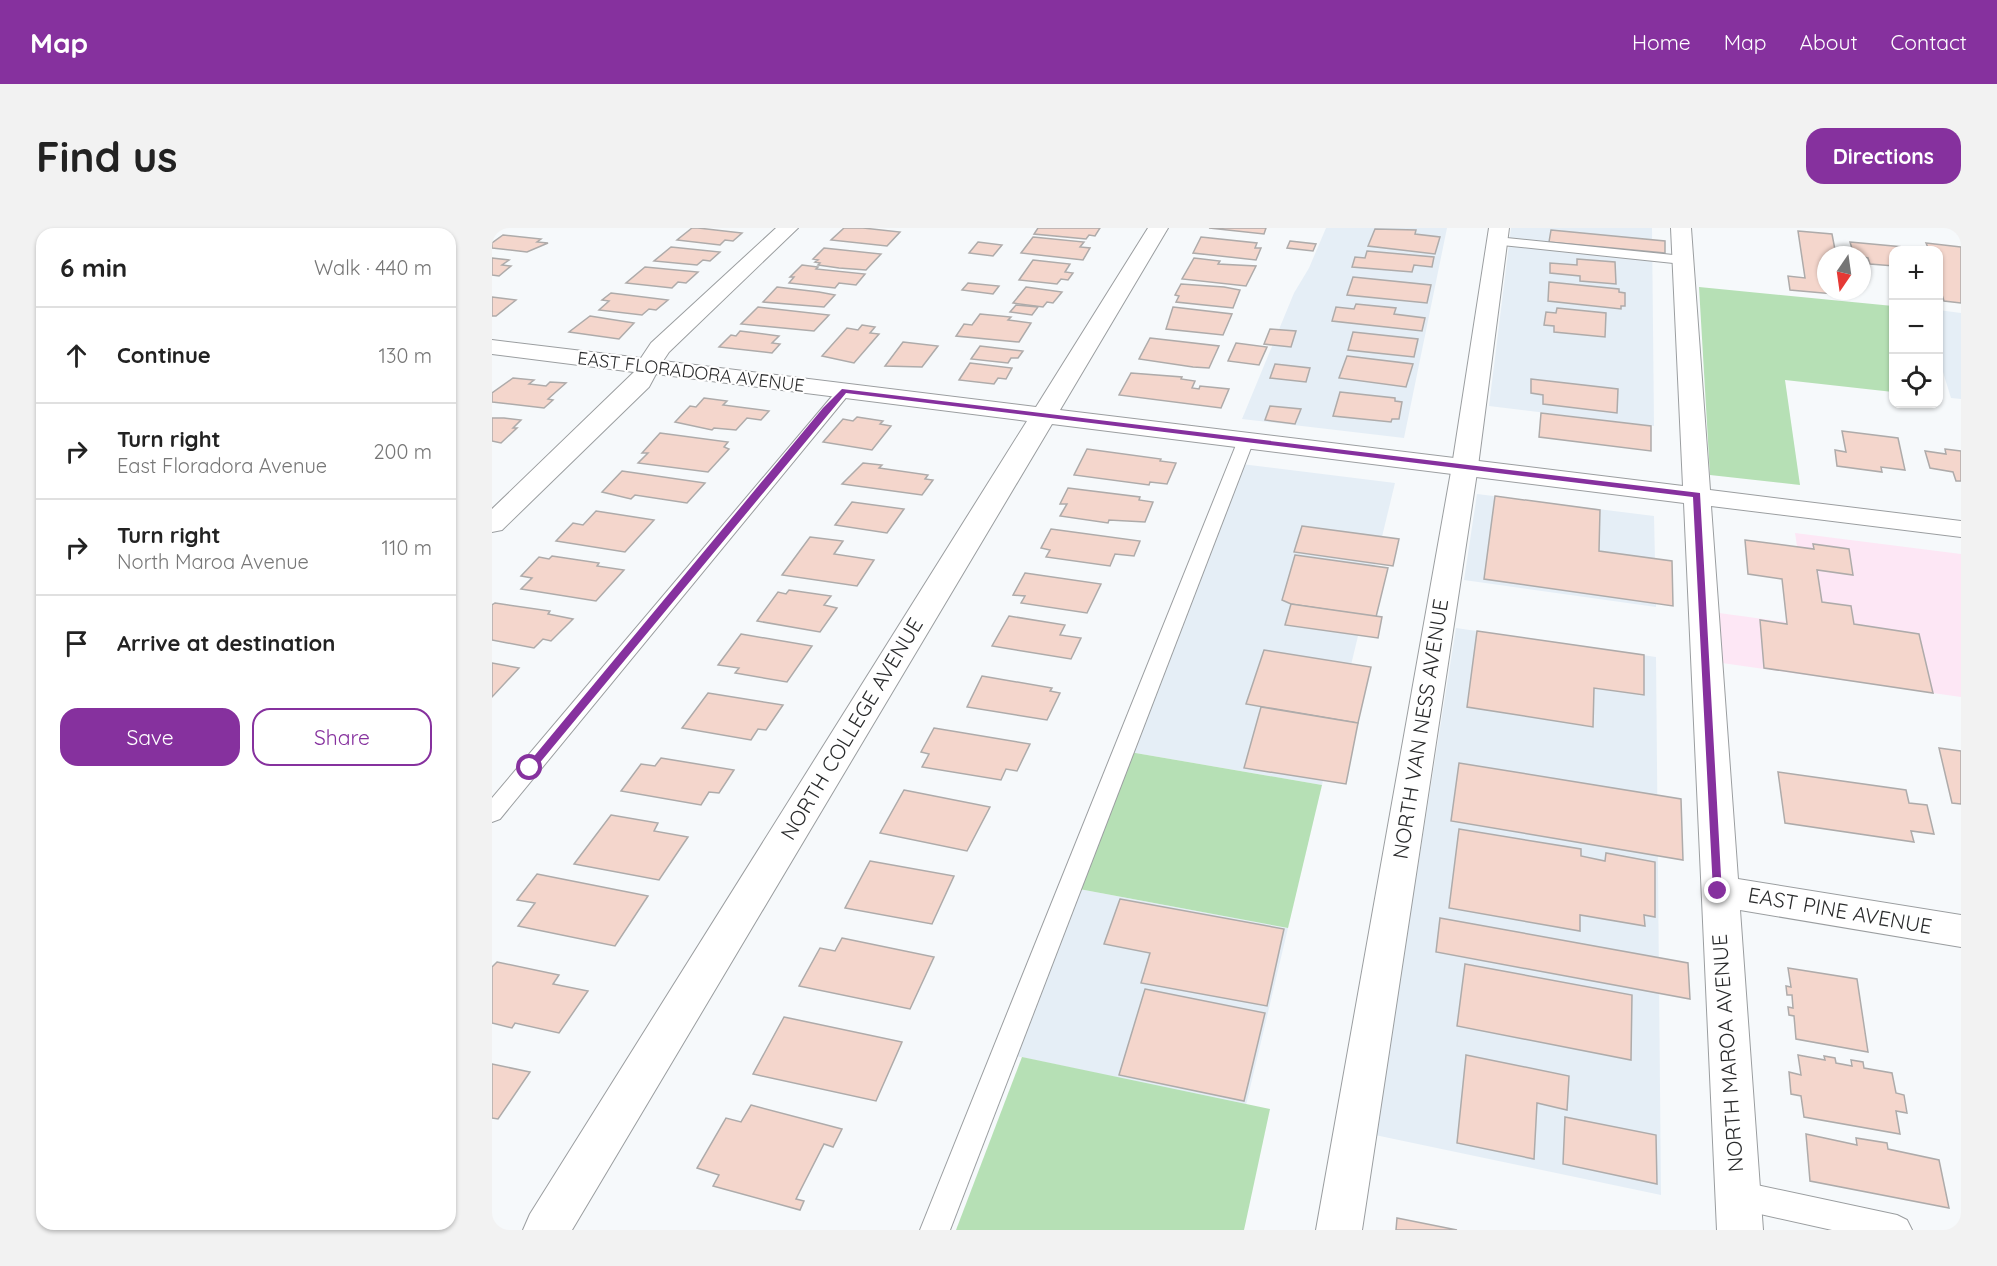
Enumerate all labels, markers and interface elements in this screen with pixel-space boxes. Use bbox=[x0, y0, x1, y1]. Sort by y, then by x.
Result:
text: Map bbox=[30, 25, 88, 60]
text: Home bbox=[1632, 29, 1691, 55]
text: Map bbox=[1724, 29, 1767, 55]
text: About bbox=[1800, 29, 1858, 55]
text: Contact bbox=[1891, 29, 1967, 55]
button: Directions bbox=[1806, 128, 1961, 184]
text: Find us bbox=[36, 130, 178, 183]
north arrow bbox=[1817, 246, 1871, 300]
map controls bbox=[1889, 246, 1943, 408]
button: + bbox=[1889, 246, 1943, 300]
text: 6 min bbox=[60, 251, 127, 284]
text: Walk · 440 m bbox=[314, 255, 432, 280]
button: − bbox=[1889, 300, 1943, 354]
icon: ahead bbox=[60, 339, 93, 372]
text: Continue bbox=[117, 341, 211, 369]
text: 130 m bbox=[379, 343, 432, 368]
street label: EAST FLORADORA AVENUE bbox=[576, 346, 806, 397]
button: locate bbox=[1889, 354, 1943, 408]
text: Turn right bbox=[117, 425, 221, 453]
icon: right bbox=[60, 435, 93, 468]
text: 200 m bbox=[373, 439, 432, 464]
text: East Floradora Avenue bbox=[117, 453, 327, 478]
text: Turn right bbox=[117, 521, 221, 549]
icon: right bbox=[60, 531, 93, 564]
text: 110 m bbox=[382, 535, 432, 560]
text: North Maroa Avenue bbox=[117, 549, 309, 574]
street label: NORTH VAN NESS AVENUE bbox=[1387, 597, 1453, 861]
street label: NORTH COLLEGE AVENUE bbox=[774, 613, 928, 844]
icon: arrive bbox=[60, 627, 93, 660]
text: Arrive at destination bbox=[117, 629, 335, 657]
button: Save bbox=[60, 708, 240, 766]
button: Share bbox=[252, 708, 432, 766]
route start bbox=[516, 754, 542, 780]
route end bbox=[1704, 877, 1730, 903]
street label: EAST PINE AVENUE bbox=[1746, 881, 1934, 939]
street label: NORTH MAROA AVENUE bbox=[1706, 933, 1748, 1173]

